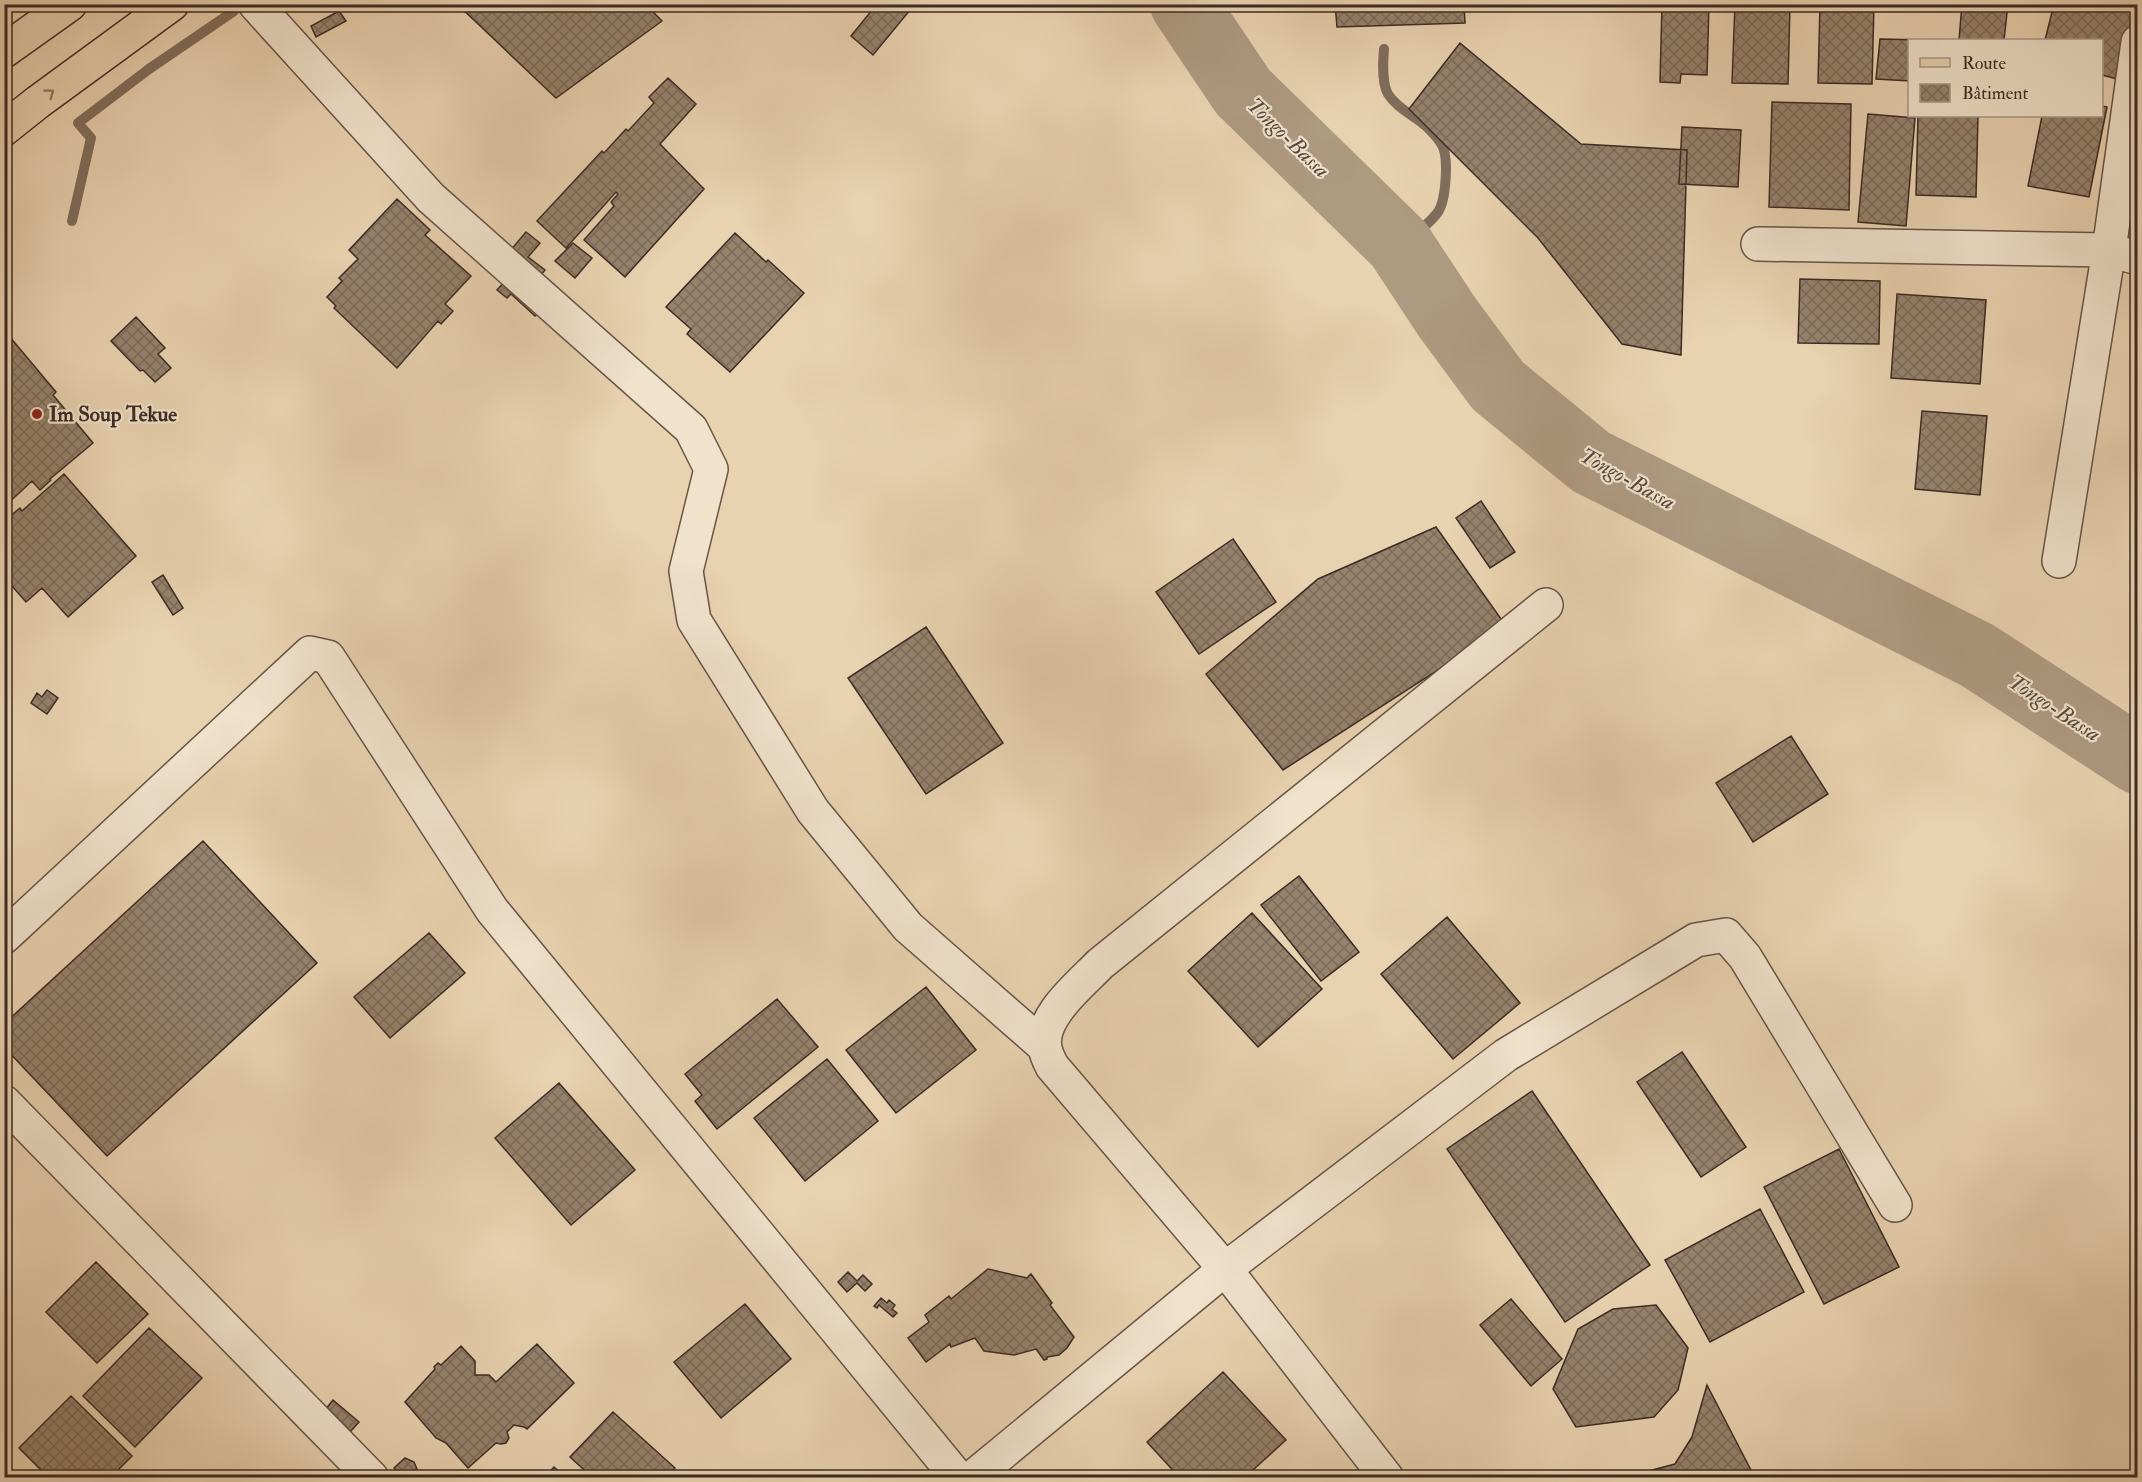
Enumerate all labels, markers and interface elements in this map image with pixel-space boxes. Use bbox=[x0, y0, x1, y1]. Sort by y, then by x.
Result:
legend bbox=[1908, 39, 2103, 117]
text: Route bbox=[1962, 52, 2006, 75]
text: Bâtiment bbox=[1962, 82, 2028, 105]
one-way arrow bbox=[44, 89, 55, 100]
water label: Tongo-Bassa bbox=[1241, 91, 1335, 184]
place label: Im Soup Tekue bbox=[49, 401, 177, 428]
marker: Im Soup Tekue bbox=[30, 407, 44, 421]
water label: Tongo-Bassa bbox=[1575, 441, 1680, 516]
water label: Tongo-Bassa bbox=[2003, 668, 2106, 748]

